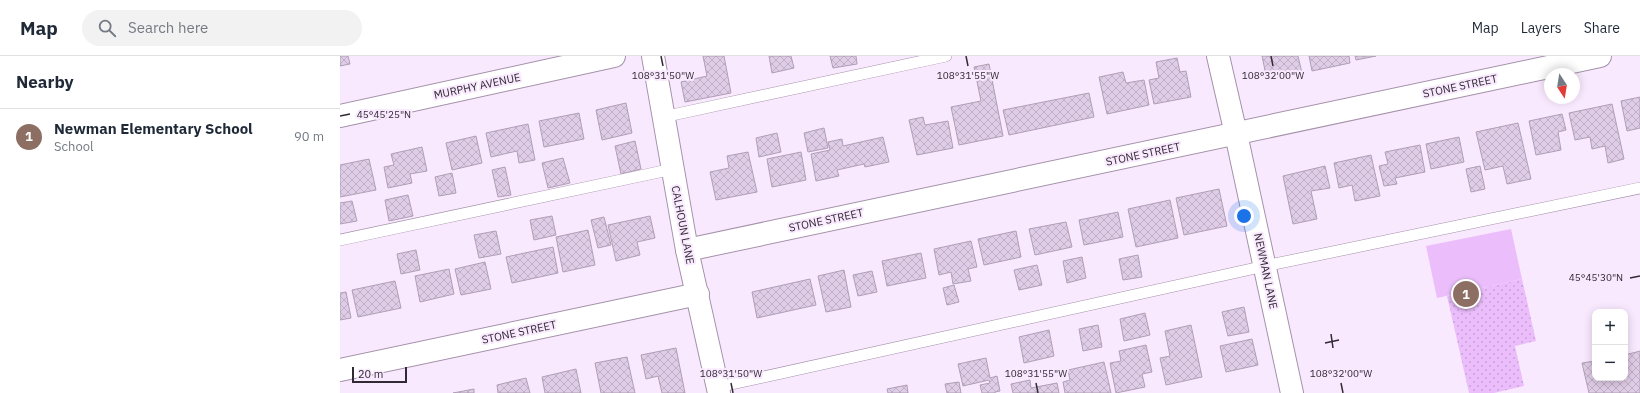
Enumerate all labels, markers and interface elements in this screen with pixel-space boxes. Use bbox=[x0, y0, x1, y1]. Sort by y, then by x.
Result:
search box bbox=[82, 10, 362, 46]
text: Map bbox=[20, 16, 58, 40]
icon: search bbox=[96, 17, 118, 39]
text: Search here bbox=[128, 18, 208, 37]
text: Map bbox=[1472, 19, 1499, 37]
text: Layers bbox=[1521, 19, 1562, 37]
text: Share bbox=[1584, 19, 1620, 37]
north arrow bbox=[1544, 68, 1580, 104]
text: 108°31'50"W bbox=[632, 69, 694, 82]
text: 108°31'55"W bbox=[937, 69, 999, 82]
text: 108°32'00"W bbox=[1242, 69, 1304, 82]
street label: MURPHY AVENUE bbox=[432, 70, 522, 102]
text: Nearby bbox=[16, 71, 74, 93]
street label: STONE STREET bbox=[1422, 71, 1499, 101]
text: 45°45'25"N bbox=[357, 108, 411, 121]
text: Newman Elementary School bbox=[54, 119, 253, 138]
text: 1 bbox=[25, 128, 33, 145]
text: 90 m bbox=[294, 128, 324, 145]
text: School bbox=[54, 138, 94, 155]
street label: STONE STREET bbox=[1105, 139, 1182, 169]
street label: CALHOUN LANE bbox=[669, 185, 697, 265]
street label: STONE STREET bbox=[788, 205, 865, 235]
your location bbox=[1234, 206, 1254, 226]
street label: NEWMAN LANE bbox=[1251, 232, 1281, 310]
text: 45°45'30"N bbox=[1569, 271, 1623, 284]
pin: 1 bbox=[1453, 279, 1479, 309]
map controls bbox=[1592, 309, 1628, 381]
button: + bbox=[1592, 309, 1628, 345]
street label: STONE STREET bbox=[481, 317, 558, 347]
button: − bbox=[1592, 345, 1628, 381]
scale bar bbox=[352, 365, 407, 384]
text: 20 m bbox=[358, 367, 383, 381]
text: 108°31'50"W bbox=[700, 367, 762, 380]
text: 108°31'55"W bbox=[1005, 367, 1067, 380]
text: 108°32'00"W bbox=[1310, 367, 1372, 380]

